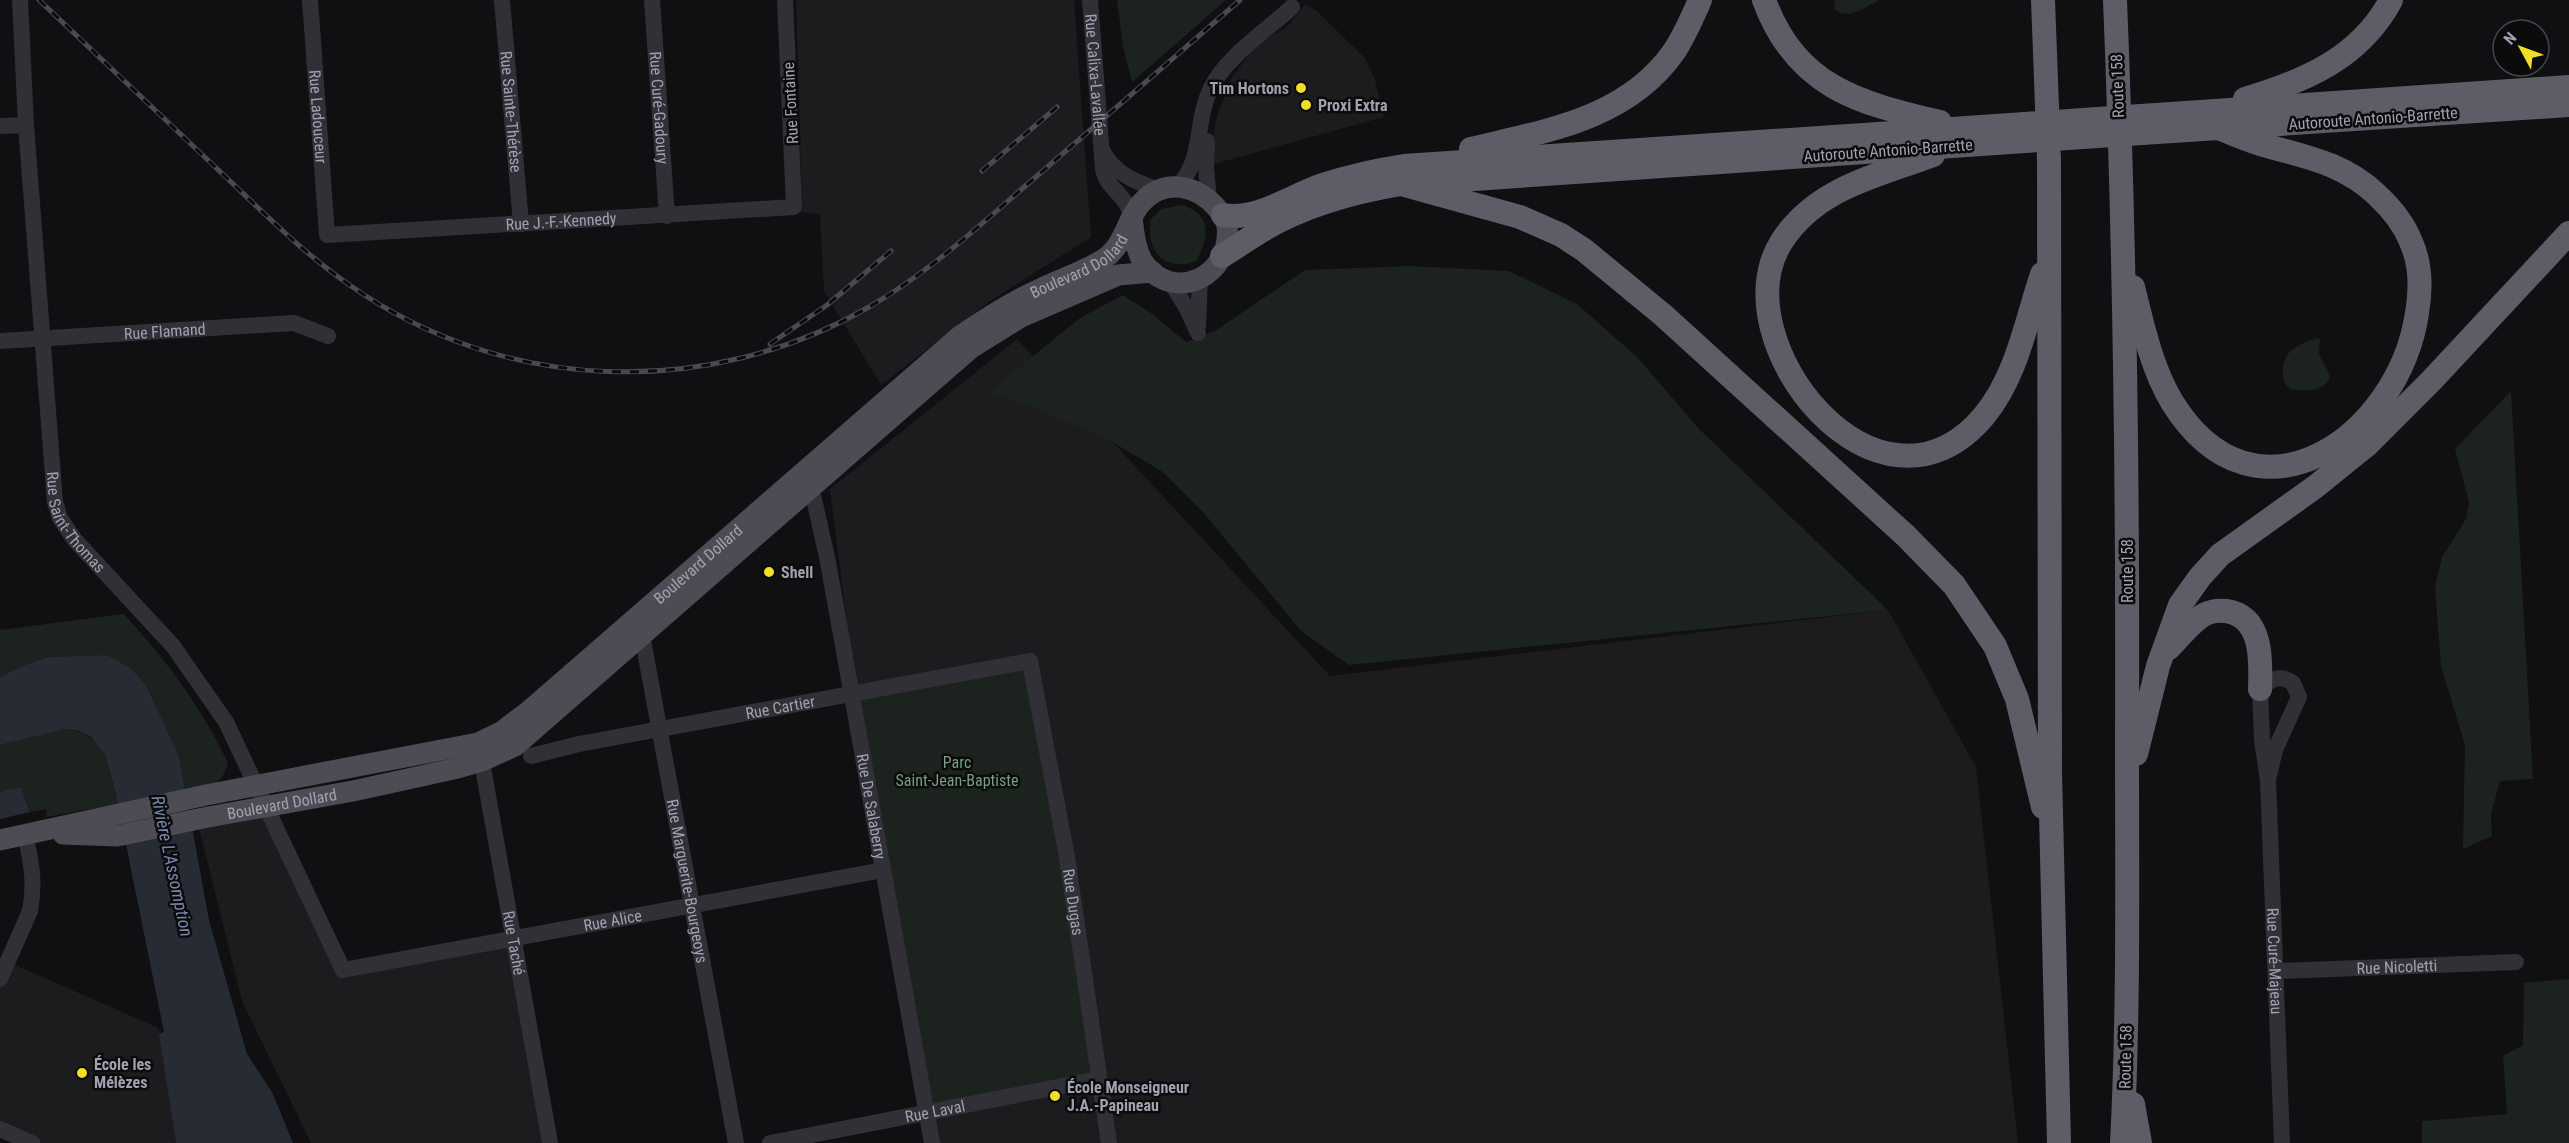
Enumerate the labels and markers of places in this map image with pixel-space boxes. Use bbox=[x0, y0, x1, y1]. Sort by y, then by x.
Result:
place label: Tim Hortons bbox=[1209, 79, 1289, 98]
marker: Tim Hortons bbox=[1294, 81, 1308, 95]
place label: Proxi Extra bbox=[1318, 96, 1388, 115]
marker: Proxi Extra bbox=[1299, 98, 1313, 112]
place label: Shell bbox=[781, 563, 813, 582]
marker: Shell bbox=[762, 565, 776, 579]
place label: École les Mélèzes bbox=[94, 1055, 151, 1092]
marker: École les Mélèzes bbox=[75, 1066, 89, 1080]
place label: École Monseigneur J.A.-Papineau bbox=[1067, 1078, 1189, 1115]
marker: École Monseigneur J.A.-Papineau bbox=[1048, 1089, 1062, 1103]

